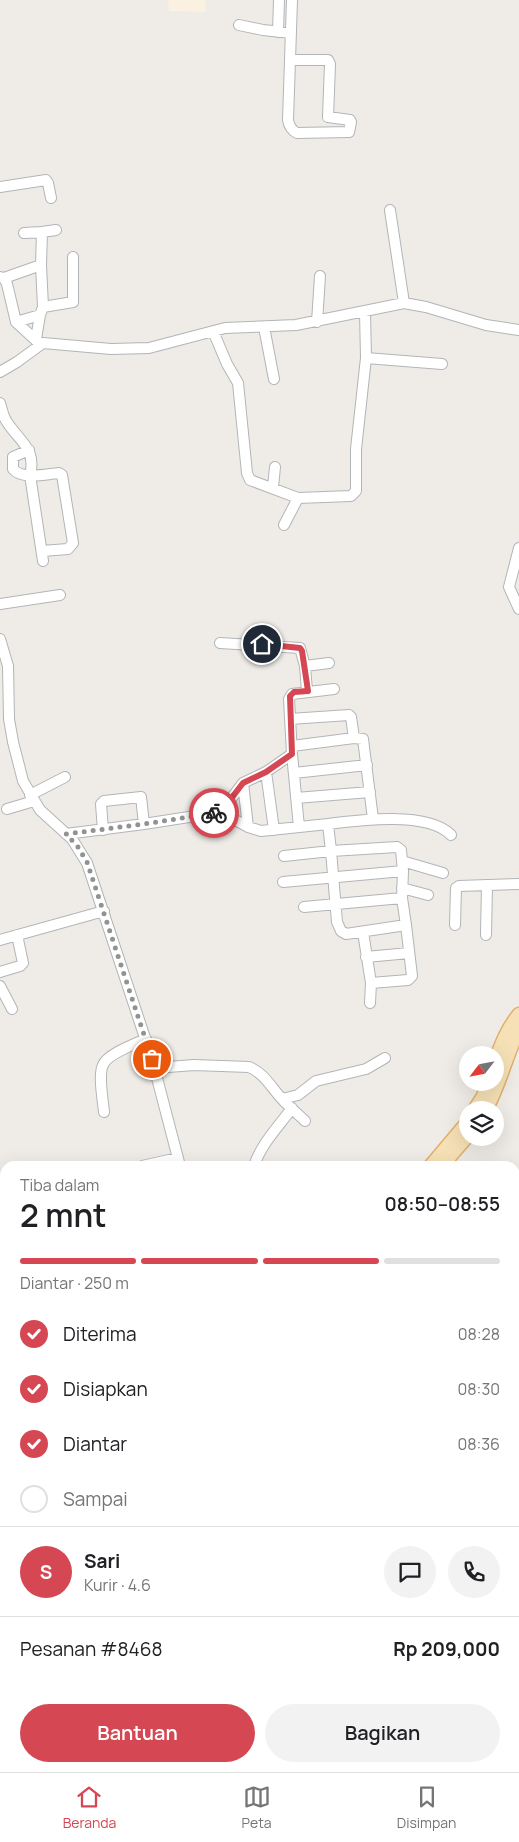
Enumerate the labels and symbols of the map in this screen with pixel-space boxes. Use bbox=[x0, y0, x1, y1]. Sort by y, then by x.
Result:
pin bbox=[241, 623, 283, 665]
courier bbox=[189, 788, 239, 838]
pin bbox=[131, 1038, 173, 1080]
north arrow bbox=[459, 1046, 504, 1091]

